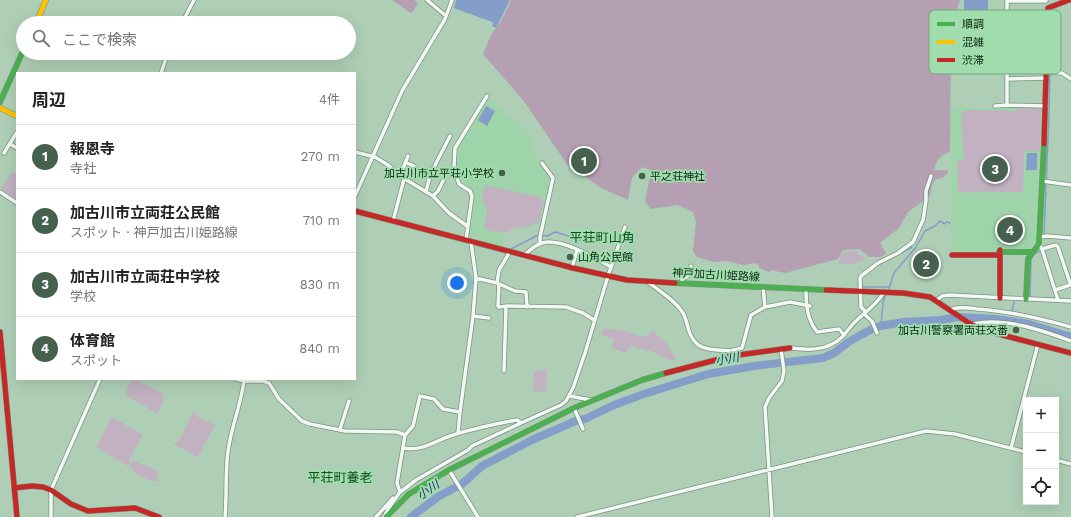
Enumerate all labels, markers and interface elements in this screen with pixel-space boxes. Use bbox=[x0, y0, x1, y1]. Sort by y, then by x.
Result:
legend bbox=[929, 10, 1061, 74]
search box bbox=[16, 16, 356, 60]
text: 順調 bbox=[962, 18, 984, 31]
icon: search bbox=[30, 27, 52, 49]
text: ここで検索 bbox=[62, 31, 137, 49]
text: 混雑 bbox=[962, 36, 984, 49]
text: 渋滞 bbox=[962, 54, 984, 67]
text: 周辺 bbox=[32, 90, 66, 110]
text: 4件 bbox=[319, 92, 340, 107]
text: 報恩寺 bbox=[70, 140, 115, 158]
pin: 1 bbox=[571, 146, 597, 176]
text: 1 bbox=[42, 149, 48, 164]
text: 270 m bbox=[301, 149, 340, 164]
pin: 3 bbox=[982, 154, 1008, 184]
text: 寺社 bbox=[70, 161, 96, 176]
place label: 加古川市立平荘小学校 bbox=[384, 167, 494, 180]
marker: 加古川市立平荘小学校 bbox=[497, 168, 507, 178]
place label: 平之荘神社 bbox=[650, 170, 705, 183]
marker: 平之荘神社 bbox=[637, 171, 647, 181]
text: 加古川市立両荘公民館 bbox=[70, 204, 220, 222]
text: 2 bbox=[41, 213, 49, 228]
text: 710 m bbox=[303, 213, 340, 228]
pin: 4 bbox=[997, 215, 1023, 245]
text: スポット · 神戸加古川姫路線 bbox=[70, 225, 238, 240]
district label: 平荘町山角 bbox=[569, 230, 635, 245]
pin: 2 bbox=[913, 249, 939, 279]
place label: 山角公民館 bbox=[578, 251, 633, 264]
marker: 山角公民館 bbox=[565, 252, 575, 262]
street label: 神戸加古川姫路線 bbox=[672, 266, 760, 284]
text: 加古川市立両荘中学校 bbox=[70, 268, 220, 286]
your location bbox=[447, 273, 467, 293]
text: 3 bbox=[41, 277, 49, 292]
text: 830 m bbox=[300, 277, 340, 292]
text: 学校 bbox=[70, 289, 96, 304]
place label: 加古川警察署両荘交番 bbox=[898, 324, 1008, 337]
marker: 加古川警察署両荘交番 bbox=[1011, 325, 1021, 335]
text: 体育館 bbox=[70, 332, 115, 350]
text: 4 bbox=[41, 341, 49, 356]
text: 840 m bbox=[299, 341, 340, 356]
water label: 小川 bbox=[714, 350, 742, 368]
text: スポット bbox=[70, 353, 122, 368]
map controls bbox=[1023, 397, 1059, 505]
button: + bbox=[1023, 397, 1059, 433]
button: − bbox=[1023, 433, 1059, 469]
button: locate bbox=[1023, 469, 1059, 505]
district label: 平荘町養老 bbox=[307, 470, 373, 485]
water label: 小川 bbox=[414, 476, 444, 503]

